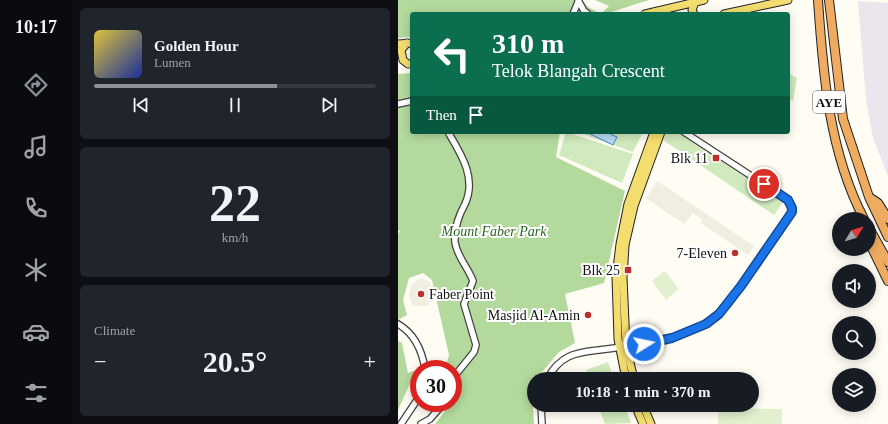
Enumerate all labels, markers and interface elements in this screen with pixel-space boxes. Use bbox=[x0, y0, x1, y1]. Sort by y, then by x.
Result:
text: 10:17 bbox=[15, 17, 57, 37]
icon: left bbox=[426, 28, 478, 80]
text: 310 m bbox=[492, 28, 564, 59]
text: Golden Hour bbox=[154, 38, 239, 54]
text: Lumen bbox=[154, 55, 191, 70]
text: Telok Blangah Crescent bbox=[492, 61, 665, 81]
icon: directions bbox=[22, 71, 50, 99]
road number: AYE bbox=[813, 91, 845, 113]
icon: previous bbox=[130, 94, 152, 116]
icon: pause bbox=[224, 94, 246, 116]
icon: next bbox=[318, 94, 340, 116]
icon: arrive bbox=[465, 104, 487, 126]
text: Then bbox=[426, 107, 457, 123]
icon: music bbox=[22, 133, 50, 161]
place label: Blk 11 bbox=[671, 151, 708, 166]
marker: Blk 11 bbox=[711, 153, 721, 163]
pin bbox=[747, 167, 781, 201]
icon: arrive bbox=[753, 173, 775, 195]
text: 22 bbox=[209, 175, 261, 232]
icon: phone bbox=[22, 194, 50, 222]
north arrow bbox=[832, 212, 876, 256]
map controls bbox=[832, 212, 876, 412]
park label: Mount Faber Park bbox=[441, 224, 547, 239]
text: km/h bbox=[222, 230, 248, 245]
place label: 7-Eleven bbox=[676, 246, 727, 261]
marker: 7-Eleven bbox=[730, 248, 740, 258]
icon: climate bbox=[22, 256, 50, 284]
place label: Blk 25 bbox=[582, 263, 620, 278]
button: sound bbox=[832, 264, 876, 308]
marker: Blk 25 bbox=[623, 265, 633, 275]
place label: Faber Point bbox=[429, 287, 494, 302]
marker: Faber Point bbox=[416, 289, 426, 299]
place label: Masjid Al-Amin bbox=[488, 308, 580, 323]
marker: Masjid Al-Amin bbox=[583, 310, 593, 320]
button: search bbox=[832, 316, 876, 360]
icon: car bbox=[22, 318, 50, 346]
text: Climate bbox=[94, 323, 135, 338]
position arrow bbox=[623, 323, 665, 365]
text: 20.5° bbox=[203, 345, 267, 378]
text: − bbox=[94, 349, 106, 374]
text: + bbox=[364, 349, 376, 374]
speed limit sign: 30 bbox=[410, 360, 462, 412]
button: layers bbox=[832, 368, 876, 412]
icon: filters bbox=[22, 379, 50, 407]
text: 10:18 · 1 min · 370 m bbox=[576, 384, 711, 400]

